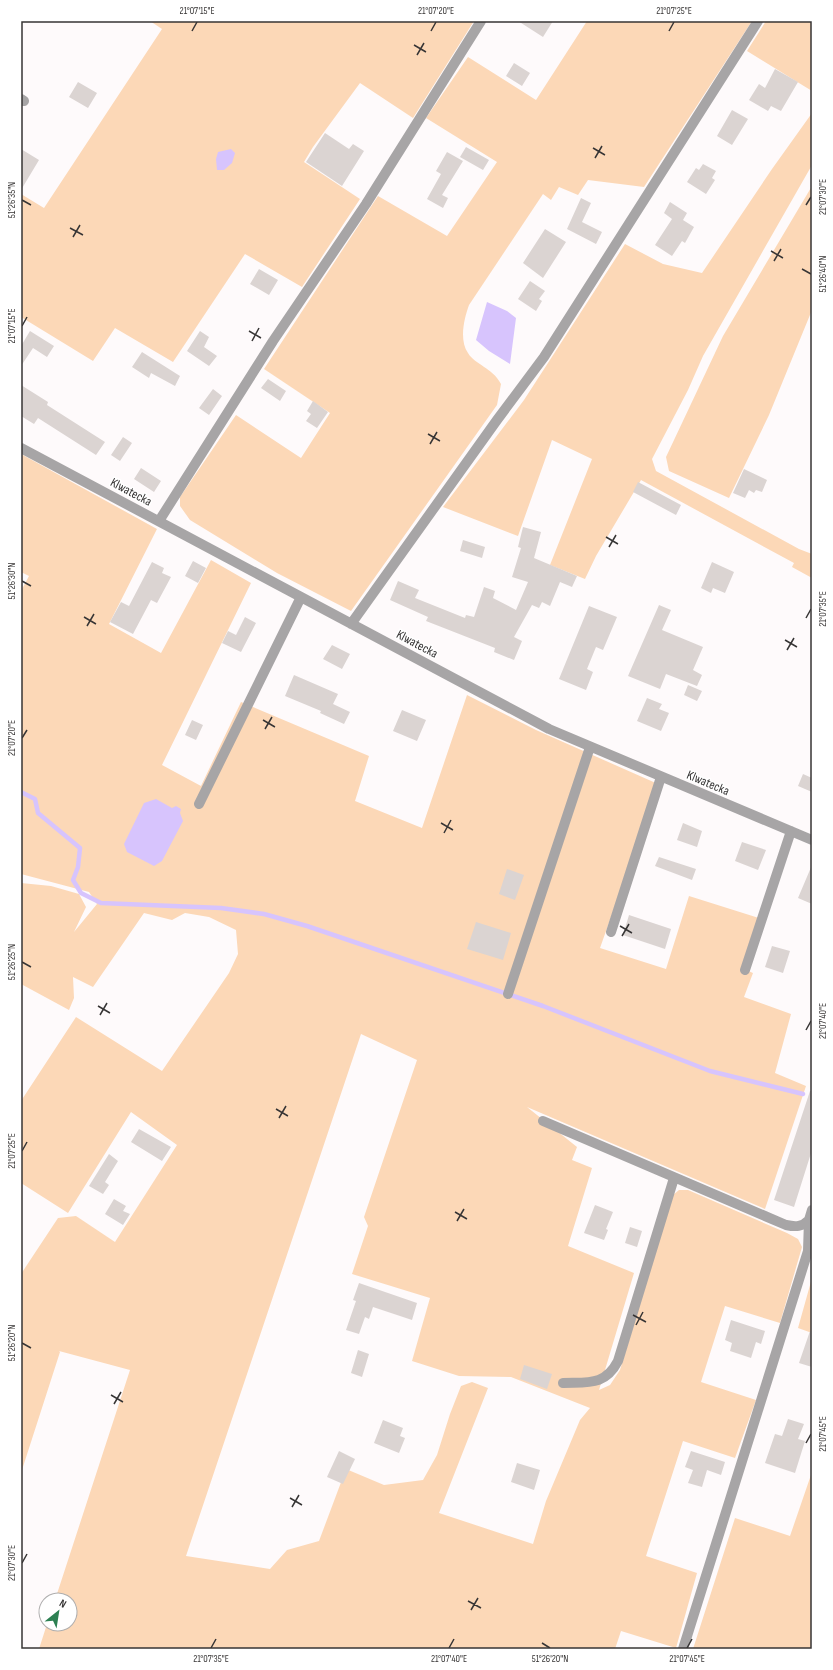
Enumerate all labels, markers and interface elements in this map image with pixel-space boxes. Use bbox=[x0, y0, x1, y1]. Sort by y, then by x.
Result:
text: 21°07'15"E bbox=[179, 5, 215, 17]
text: 21°07'20"E bbox=[418, 5, 454, 17]
text: 21°07'25"E bbox=[656, 5, 692, 17]
text: 21°07'30"E bbox=[817, 179, 829, 215]
text: 51°26'35"N bbox=[6, 182, 18, 218]
text: 51°26'40"N bbox=[817, 256, 829, 292]
text: 21°07'15"E bbox=[6, 308, 18, 344]
street label: Klwatecka bbox=[107, 474, 155, 510]
text: 51°26'30"N bbox=[6, 563, 18, 599]
text: 21°07'35"E bbox=[817, 591, 829, 627]
street label: Klwatecka bbox=[393, 626, 441, 662]
text: 21°07'20"E bbox=[6, 720, 18, 756]
street label: Klwatecka bbox=[684, 767, 732, 799]
text: 51°26'25"N bbox=[6, 944, 18, 980]
text: 21°07'40"E bbox=[817, 1003, 829, 1039]
text: 21°07'25"E bbox=[6, 1133, 18, 1169]
text: 51°26'20"N bbox=[6, 1325, 18, 1361]
text: 21°07'45"E bbox=[817, 1416, 829, 1452]
text: 21°07'30"E bbox=[6, 1545, 18, 1581]
north arrow bbox=[38, 1592, 78, 1632]
text: N bbox=[57, 1597, 69, 1611]
text: 21°07'35"E bbox=[193, 1653, 229, 1665]
text: 21°07'40"E bbox=[431, 1653, 467, 1665]
text: 51°26'20"N bbox=[532, 1653, 568, 1665]
text: 21°07'45"E bbox=[669, 1653, 705, 1665]

